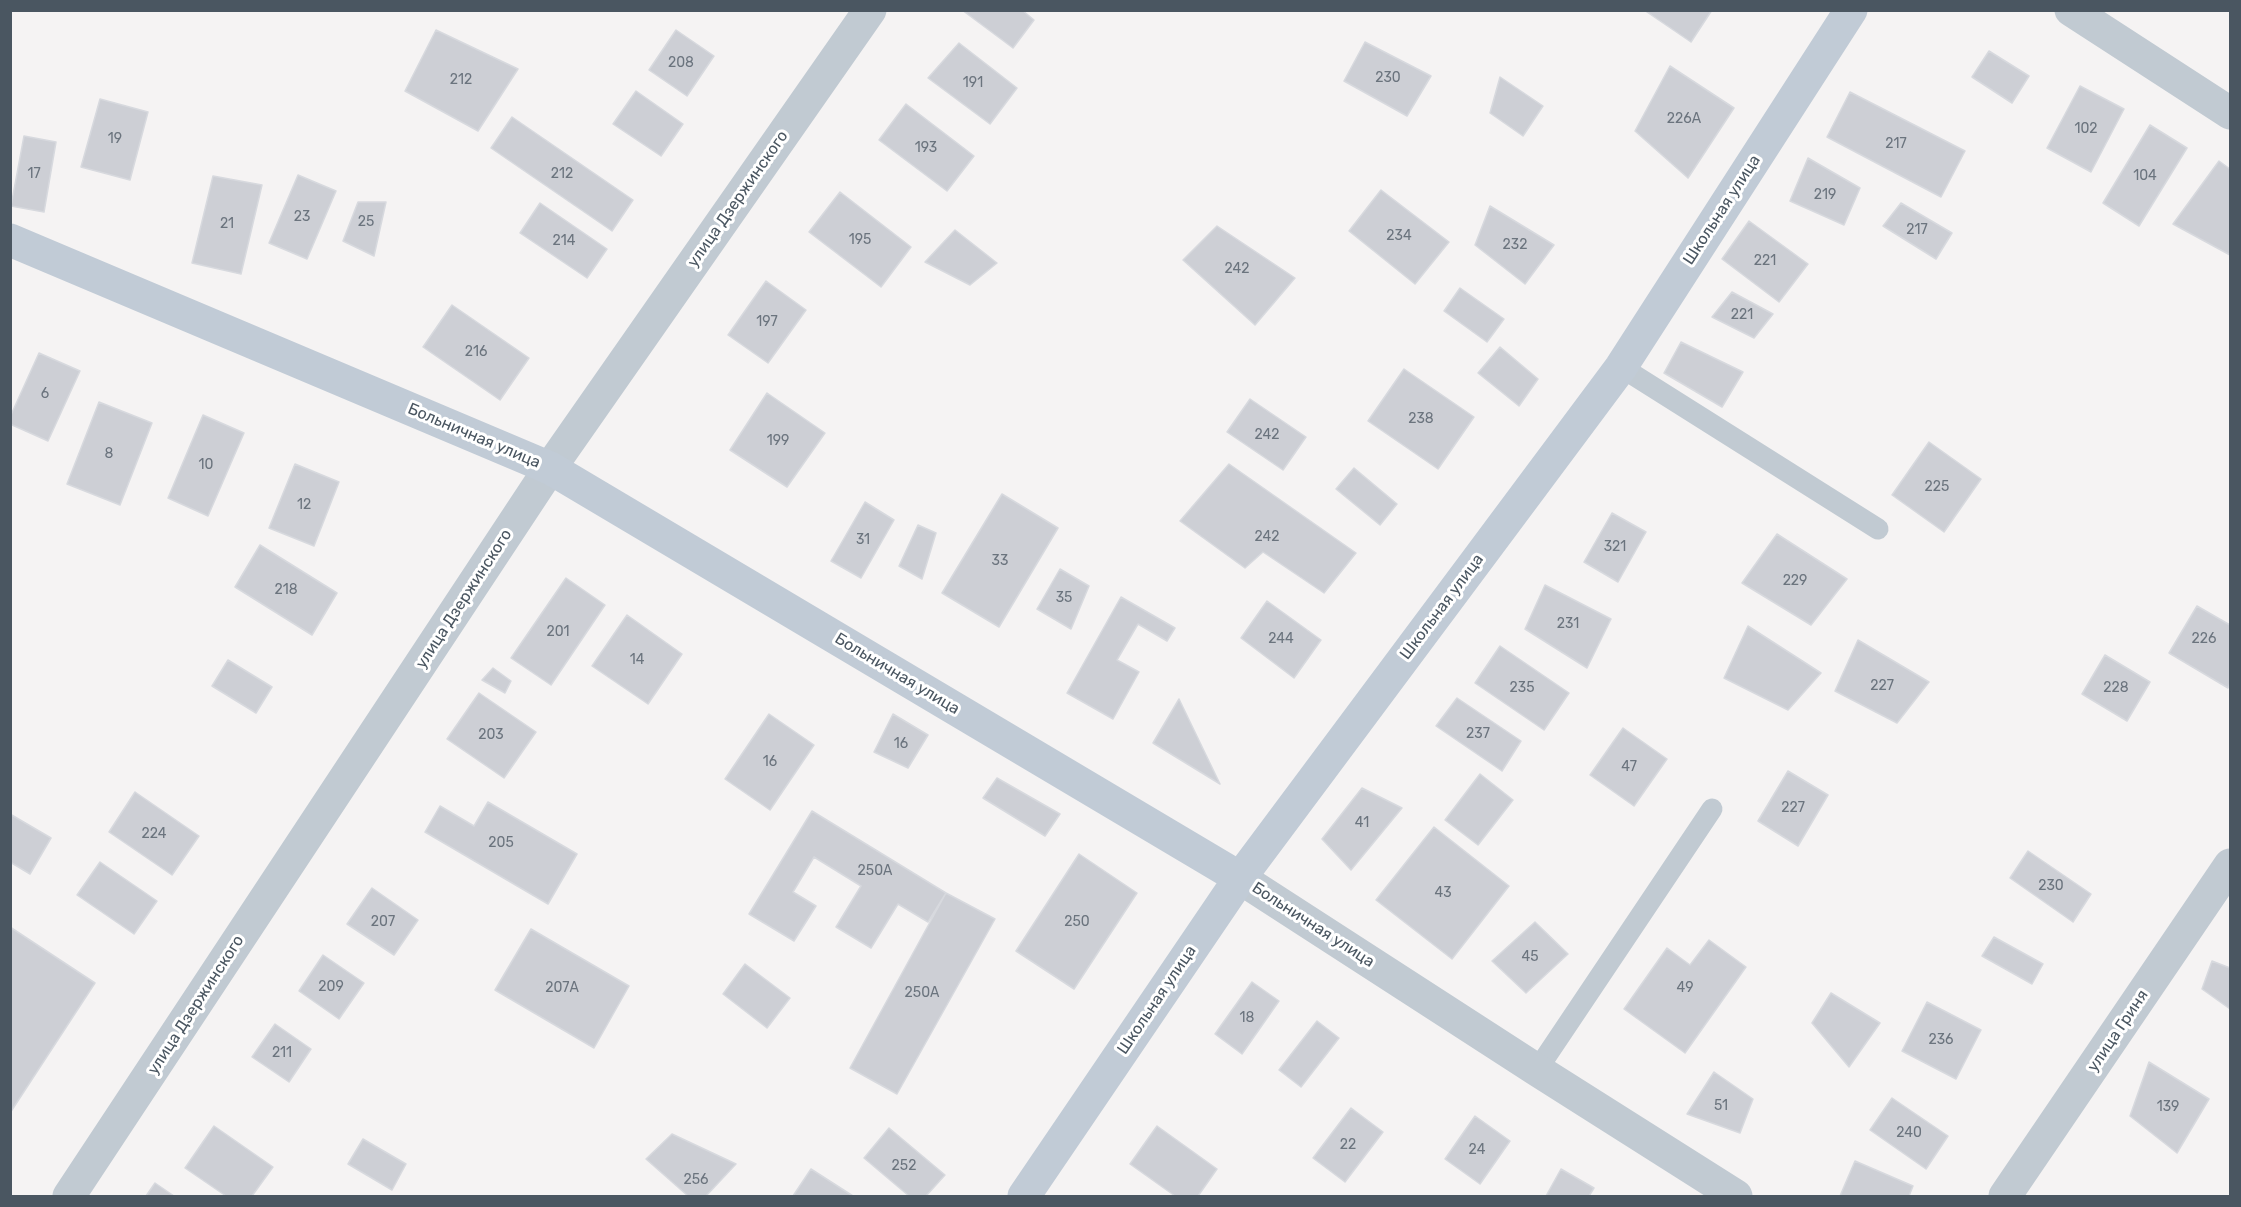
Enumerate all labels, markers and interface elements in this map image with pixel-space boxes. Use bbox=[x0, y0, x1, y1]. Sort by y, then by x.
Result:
house number: 208 bbox=[668, 55, 694, 71]
house number: 230 bbox=[1375, 70, 1401, 86]
house number: 212 bbox=[450, 72, 472, 88]
house number: 191 bbox=[963, 75, 983, 91]
house number: 226А bbox=[1667, 111, 1701, 127]
house number: 102 bbox=[2074, 121, 2098, 137]
street label: улица Дзержинского bbox=[684, 127, 792, 271]
house number: 19 bbox=[108, 131, 122, 147]
house number: 217 bbox=[1885, 136, 1907, 152]
house number: 193 bbox=[915, 140, 937, 156]
street label: Школьная улица bbox=[1679, 151, 1765, 269]
house number: 17 bbox=[27, 166, 41, 182]
house number: 212 bbox=[551, 166, 573, 182]
house number: 104 bbox=[2133, 168, 2157, 184]
house number: 219 bbox=[1814, 187, 1836, 203]
house number: 23 bbox=[294, 209, 310, 225]
house number: 25 bbox=[358, 214, 374, 230]
house number: 21 bbox=[220, 216, 234, 232]
house number: 217 bbox=[1906, 222, 1928, 238]
house number: 234 bbox=[1386, 228, 1412, 244]
house number: 195 bbox=[849, 232, 871, 248]
house number: 214 bbox=[553, 233, 575, 249]
house number: 232 bbox=[1503, 237, 1527, 253]
house number: 221 bbox=[1754, 253, 1776, 269]
house number: 242 bbox=[1225, 261, 1249, 277]
house number: 221 bbox=[1731, 307, 1753, 323]
house number: 197 bbox=[756, 314, 778, 330]
house number: 216 bbox=[465, 344, 487, 360]
house number: 6 bbox=[41, 386, 49, 402]
street label: Больничная улица bbox=[405, 399, 543, 473]
house number: 238 bbox=[1408, 411, 1434, 427]
house number: 242 bbox=[1255, 427, 1279, 443]
house number: 199 bbox=[767, 433, 789, 449]
house number: 8 bbox=[105, 446, 113, 462]
house number: 10 bbox=[199, 457, 213, 473]
house number: 225 bbox=[1925, 479, 1949, 495]
house number: 12 bbox=[297, 497, 311, 513]
street label: улица Дзержинского bbox=[412, 526, 516, 672]
house number: 242 bbox=[1255, 529, 1279, 545]
house number: 31 bbox=[856, 532, 870, 548]
house number: 321 bbox=[1604, 539, 1626, 555]
street label: Школьная улица bbox=[1396, 550, 1488, 664]
house number: 33 bbox=[992, 553, 1008, 569]
house number: 229 bbox=[1783, 573, 1807, 589]
house number: 218 bbox=[274, 582, 298, 598]
house number: 35 bbox=[1056, 590, 1072, 606]
house number: 231 bbox=[1557, 616, 1579, 632]
house number: 201 bbox=[546, 624, 570, 640]
street label: Больничная улица bbox=[831, 629, 963, 719]
house number: 244 bbox=[1268, 631, 1294, 647]
house number: 226 bbox=[2192, 631, 2216, 647]
house number: 14 bbox=[630, 652, 644, 668]
house number: 227 bbox=[1870, 678, 1894, 694]
house number: 235 bbox=[1510, 680, 1534, 696]
house number: 228 bbox=[2103, 680, 2129, 696]
house number: 237 bbox=[1466, 726, 1490, 742]
house number: 203 bbox=[478, 727, 504, 743]
house number: 16 bbox=[894, 736, 908, 752]
house number: 16 bbox=[763, 754, 777, 770]
house number: 47 bbox=[1621, 759, 1637, 775]
house number: 227 bbox=[1781, 800, 1805, 816]
house number: 41 bbox=[1355, 815, 1369, 831]
house number: 224 bbox=[142, 826, 166, 842]
house number: 205 bbox=[488, 835, 514, 851]
house number: 250А bbox=[858, 863, 892, 879]
street label: Больничная улица bbox=[1248, 878, 1378, 972]
house number: 230 bbox=[2038, 878, 2064, 894]
house number: 43 bbox=[1434, 885, 1452, 901]
house number: 207 bbox=[371, 914, 395, 930]
house number: 250 bbox=[1064, 914, 1090, 930]
street label: улица Дзержинского bbox=[144, 932, 248, 1078]
street label: Школьная улица bbox=[1114, 942, 1200, 1058]
house number: 45 bbox=[1521, 949, 1539, 965]
house number: 209 bbox=[318, 979, 344, 995]
house number: 207А bbox=[545, 980, 579, 996]
house number: 49 bbox=[1677, 980, 1693, 996]
house number: 250А bbox=[905, 985, 939, 1001]
street label: улица Гриня bbox=[2084, 986, 2152, 1076]
house number: 18 bbox=[1240, 1010, 1254, 1026]
house number: 236 bbox=[1928, 1032, 1954, 1048]
house number: 211 bbox=[272, 1045, 292, 1061]
house number: 51 bbox=[1714, 1098, 1728, 1114]
house number: 139 bbox=[2157, 1099, 2179, 1115]
house number: 240 bbox=[1896, 1125, 1922, 1141]
house number: 22 bbox=[1340, 1137, 1356, 1153]
house number: 24 bbox=[1469, 1142, 1485, 1158]
house number: 252 bbox=[892, 1158, 916, 1174]
house number: 256 bbox=[684, 1172, 708, 1188]

